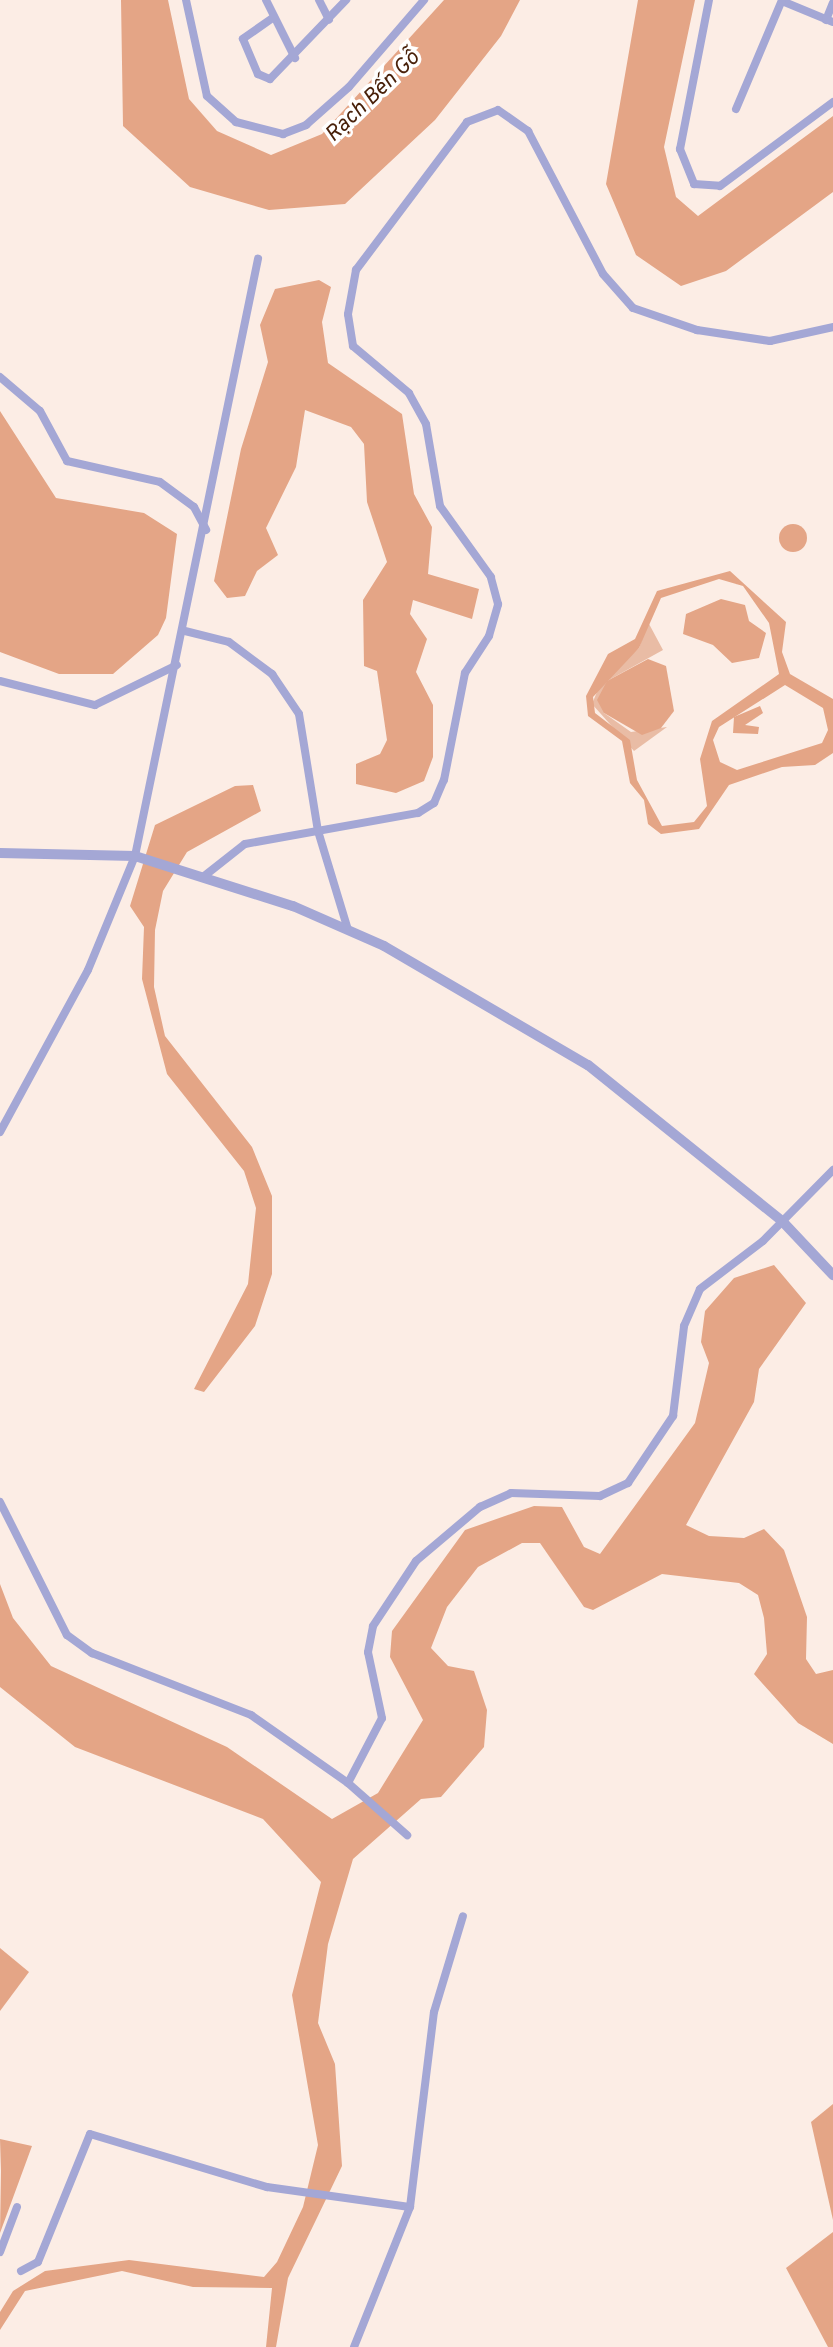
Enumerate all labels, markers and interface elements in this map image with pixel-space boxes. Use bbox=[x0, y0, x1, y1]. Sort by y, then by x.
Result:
water label: Rạch Bến Gỗ bbox=[320, 45, 426, 149]

